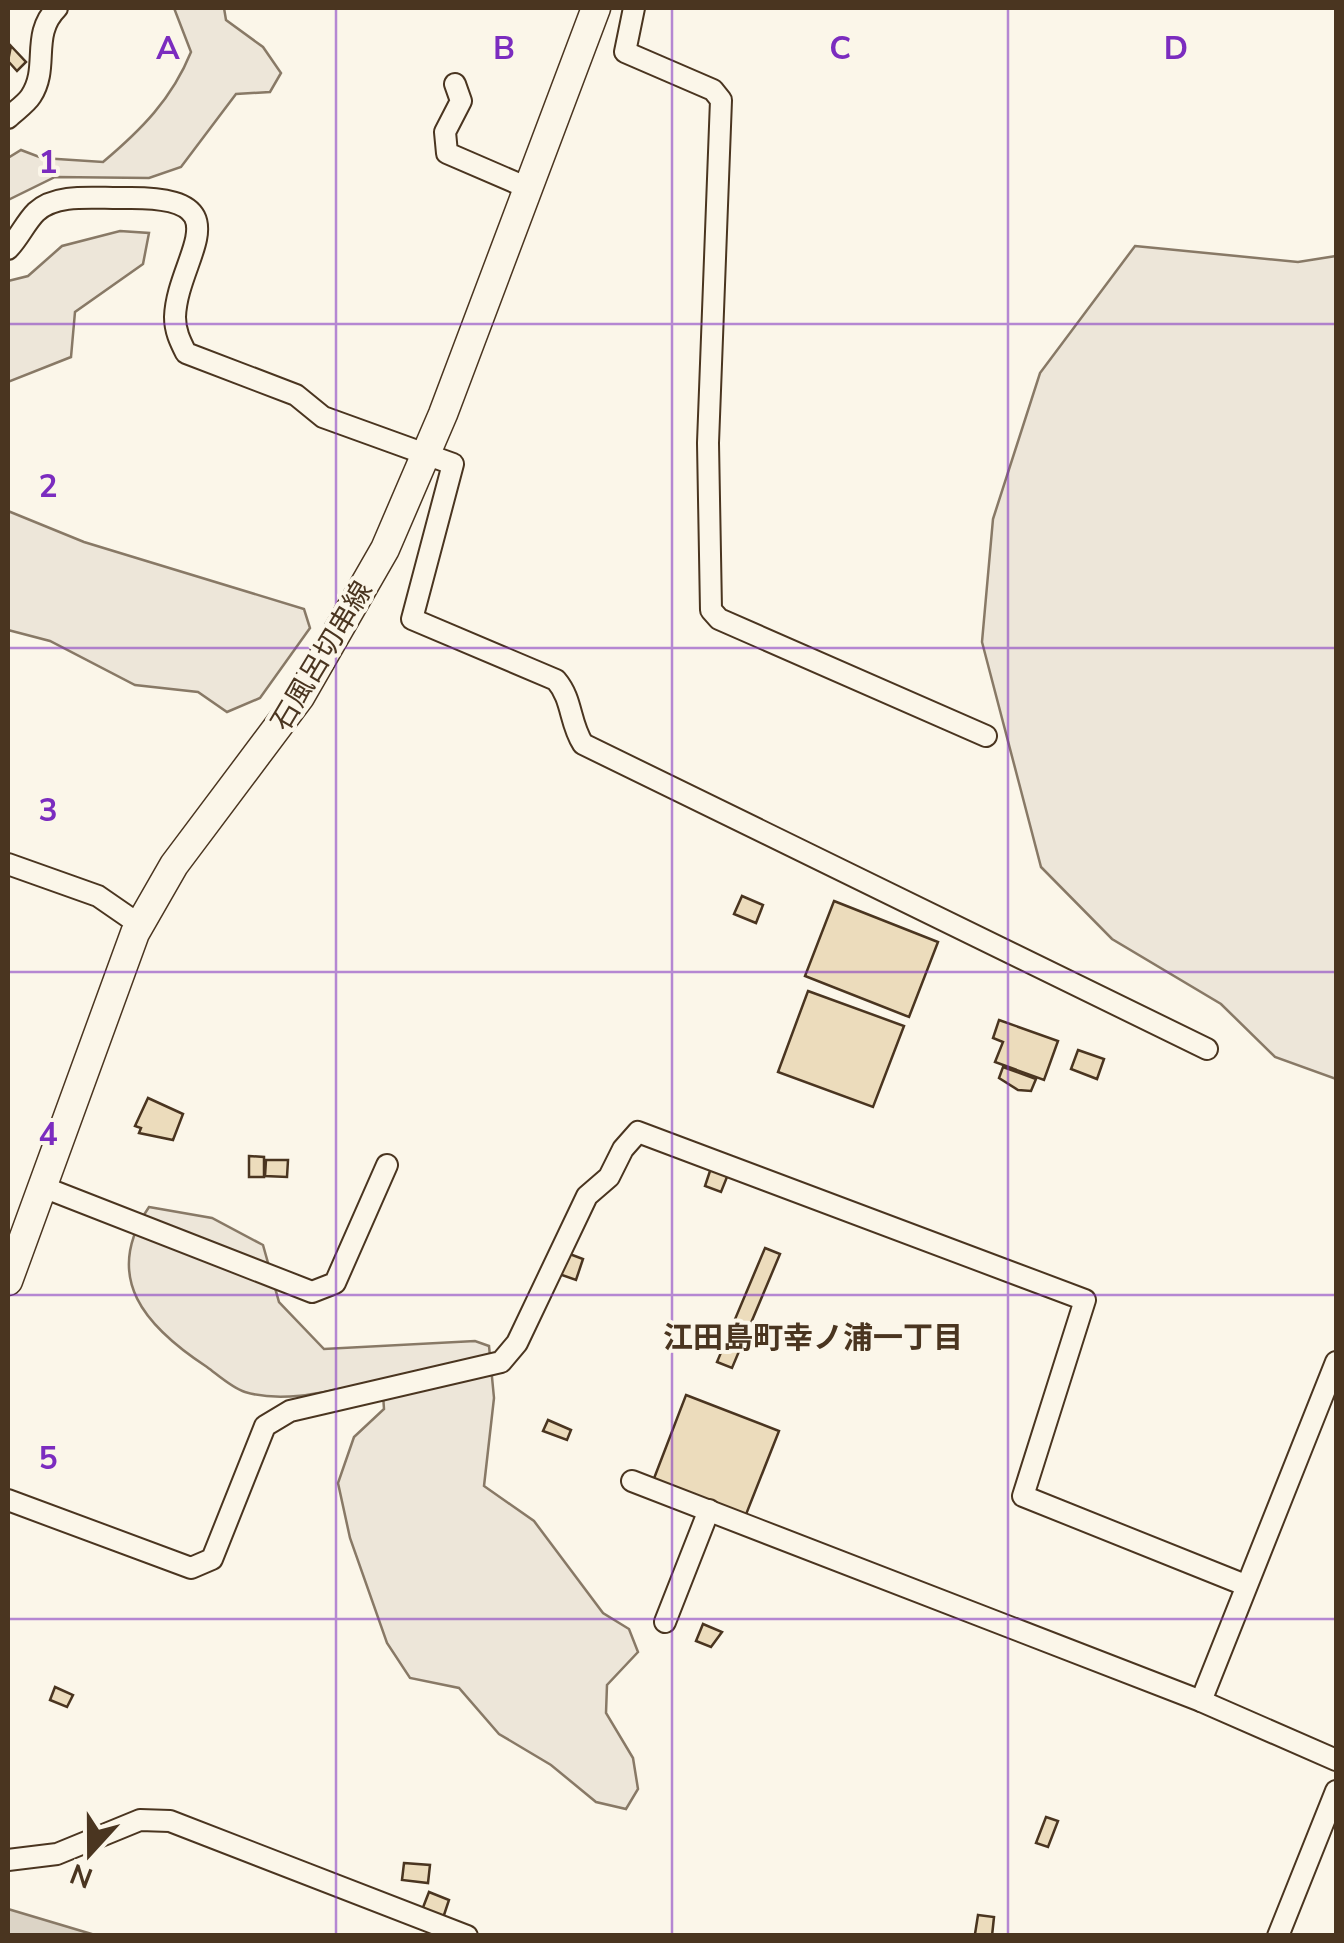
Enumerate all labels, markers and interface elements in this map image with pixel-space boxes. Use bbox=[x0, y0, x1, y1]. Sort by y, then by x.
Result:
text: A bbox=[156, 27, 180, 70]
text: B bbox=[493, 27, 515, 70]
text: C bbox=[829, 27, 851, 70]
text: D bbox=[1164, 27, 1188, 70]
text: 1 bbox=[38, 141, 58, 184]
text: 2 bbox=[38, 465, 58, 508]
street label: 石風呂切串線 bbox=[262, 574, 382, 738]
text: 3 bbox=[38, 789, 58, 832]
text: 4 bbox=[38, 1113, 58, 1156]
district label: 江田島町幸ノ浦一丁目 bbox=[663, 1318, 963, 1359]
text: 5 bbox=[38, 1437, 58, 1480]
north arrow bbox=[40, 1803, 140, 1903]
text: N bbox=[65, 1854, 98, 1897]

